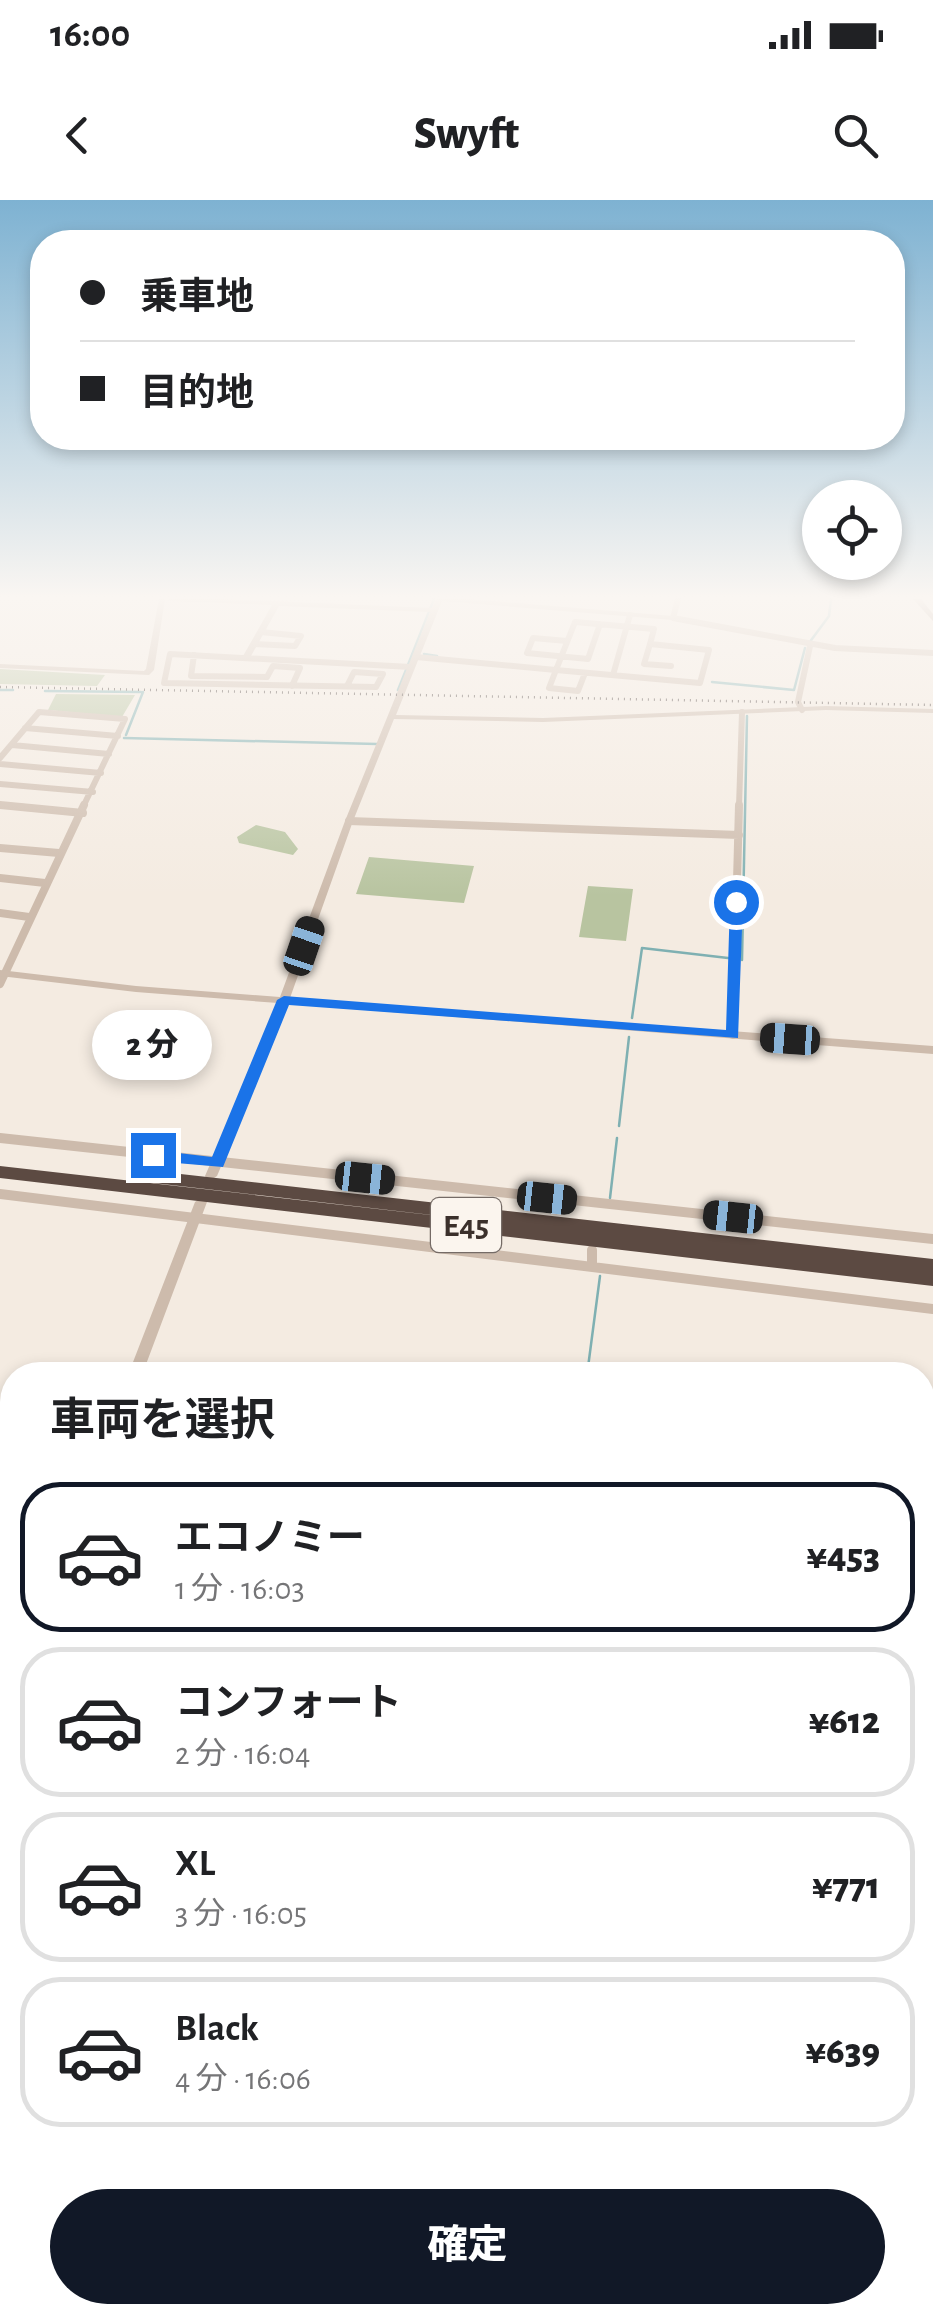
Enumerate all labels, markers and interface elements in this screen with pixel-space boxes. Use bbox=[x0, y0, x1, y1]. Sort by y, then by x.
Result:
text: 16:00 bbox=[50, 16, 130, 54]
icon: back bbox=[50, 108, 105, 163]
icon: search bbox=[828, 108, 883, 163]
text: Swyft bbox=[414, 112, 519, 157]
text: 乗車地 bbox=[140, 279, 254, 317]
text: 目的地 bbox=[140, 375, 254, 413]
map controls bbox=[802, 480, 902, 580]
button: locate bbox=[802, 480, 902, 580]
route start bbox=[714, 880, 759, 925]
car bbox=[280, 913, 328, 979]
callout: 2 分 bbox=[93, 1010, 213, 1080]
car bbox=[759, 1022, 821, 1056]
text: 2 分 bbox=[126, 1029, 178, 1061]
route end bbox=[131, 1133, 176, 1178]
car bbox=[334, 1160, 396, 1196]
car bbox=[516, 1180, 578, 1216]
road number: E45 bbox=[431, 1198, 501, 1252]
car bbox=[702, 1199, 764, 1235]
text: 車両を選択 bbox=[50, 1399, 275, 1444]
icon: car bbox=[55, 1512, 145, 1602]
text: エコノミー bbox=[175, 1520, 365, 1558]
text: ¥453 bbox=[806, 1538, 880, 1576]
text: 1 分 · 16:03 bbox=[175, 1573, 305, 1605]
icon: car bbox=[55, 1677, 145, 1767]
text: コンフォート bbox=[175, 1685, 402, 1723]
text: ¥612 bbox=[808, 1703, 880, 1741]
text: 2 分 · 16:04 bbox=[175, 1738, 310, 1770]
icon: car bbox=[55, 1842, 145, 1932]
text: XL bbox=[175, 1845, 215, 1883]
text: ¥771 bbox=[812, 1868, 880, 1906]
text: 3 分 · 16:05 bbox=[175, 1898, 307, 1930]
icon: car bbox=[55, 2007, 145, 2097]
text: Black bbox=[175, 2010, 259, 2048]
text: ¥639 bbox=[805, 2033, 880, 2071]
text: 4 分 · 16:06 bbox=[175, 2063, 311, 2095]
button: 確定 bbox=[50, 2189, 885, 2304]

